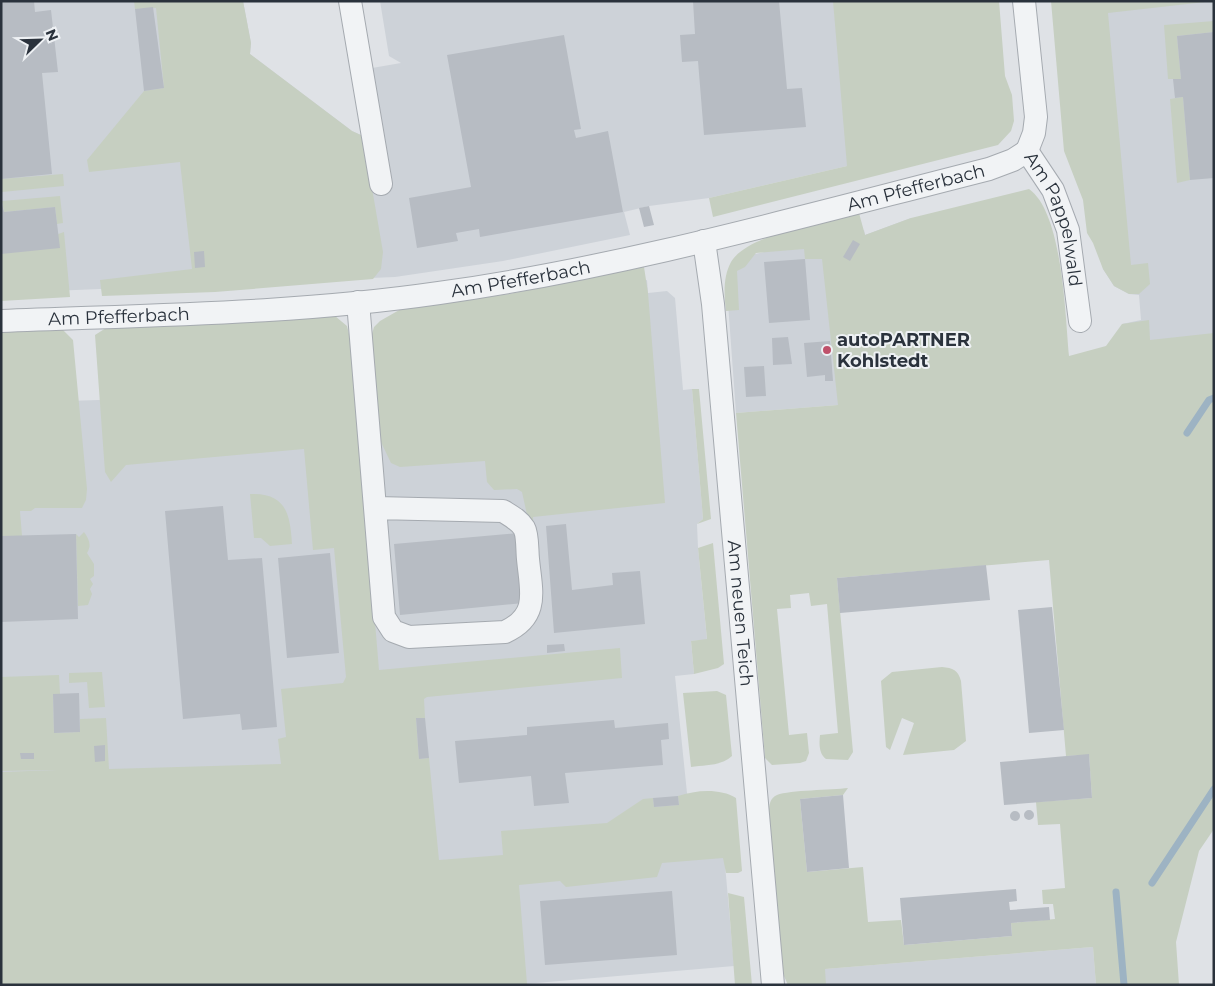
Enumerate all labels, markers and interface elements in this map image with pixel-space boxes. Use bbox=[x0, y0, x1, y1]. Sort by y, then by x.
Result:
north arrow bbox=[15, 15, 65, 65]
text: N bbox=[41, 26, 62, 44]
street label: Am Pappelwald bbox=[1020, 148, 1086, 288]
street label: Am Pfefferbach bbox=[845, 159, 987, 216]
street label: Am Pfefferbach bbox=[449, 256, 593, 302]
street label: Am Pfefferbach bbox=[48, 303, 190, 330]
place label: autoPARTNER Kohlstedt bbox=[837, 329, 970, 372]
marker: autoPARTNER Kohlstedt bbox=[821, 344, 833, 356]
street label: Am neuen Teich bbox=[723, 539, 758, 687]

